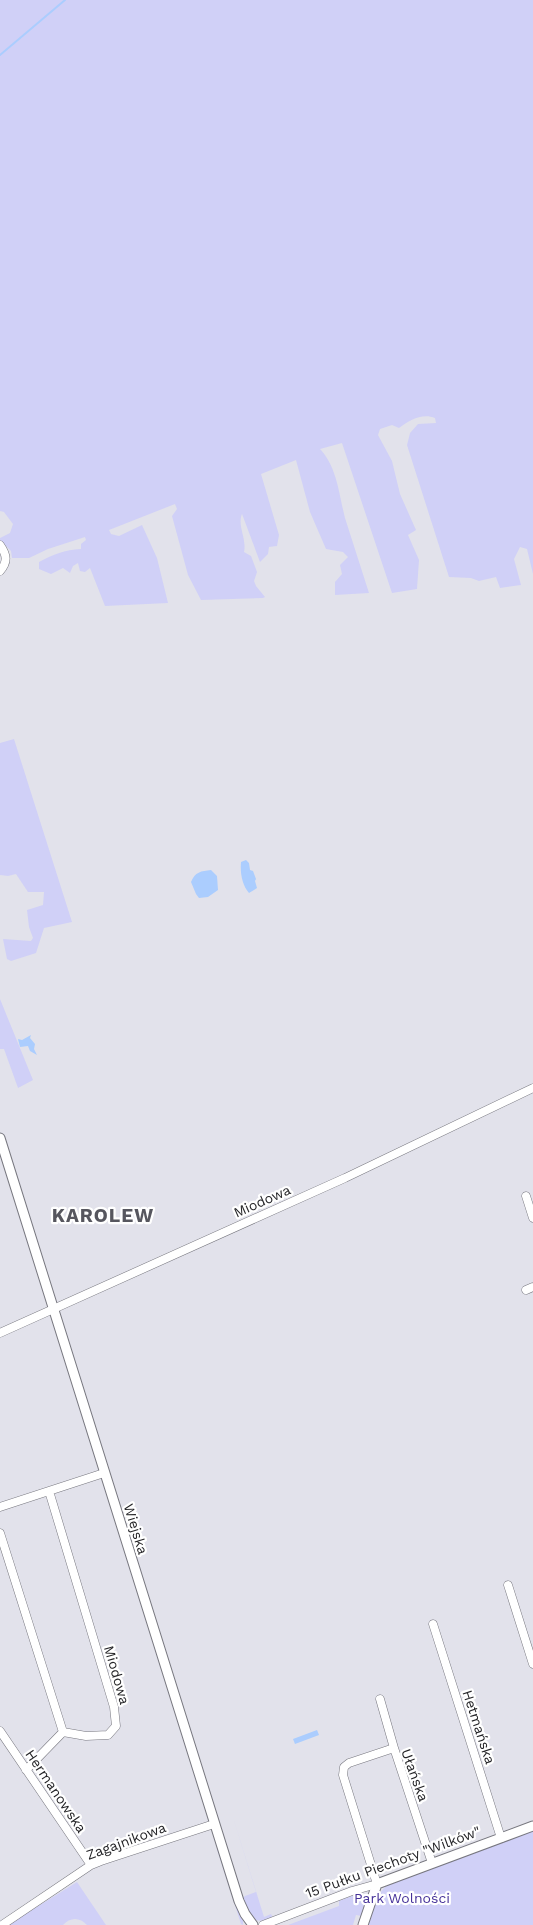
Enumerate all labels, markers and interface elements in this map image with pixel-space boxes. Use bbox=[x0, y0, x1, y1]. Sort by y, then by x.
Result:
street label: Miodowa bbox=[231, 1181, 293, 1221]
district label: KAROLEW bbox=[52, 1204, 154, 1227]
street label: Wiejska bbox=[121, 1502, 151, 1556]
street label: Miodowa bbox=[101, 1644, 133, 1706]
street label: Hetmańska bbox=[460, 1688, 499, 1766]
street label: Hermanowska bbox=[22, 1746, 90, 1836]
street label: Ułańska bbox=[398, 1747, 432, 1804]
street label: Zagajnikowa bbox=[84, 1819, 168, 1863]
street label: 15 Pułku Piechoty "Wilków" bbox=[303, 1823, 483, 1901]
park label: Park Wolności bbox=[354, 1890, 450, 1906]

